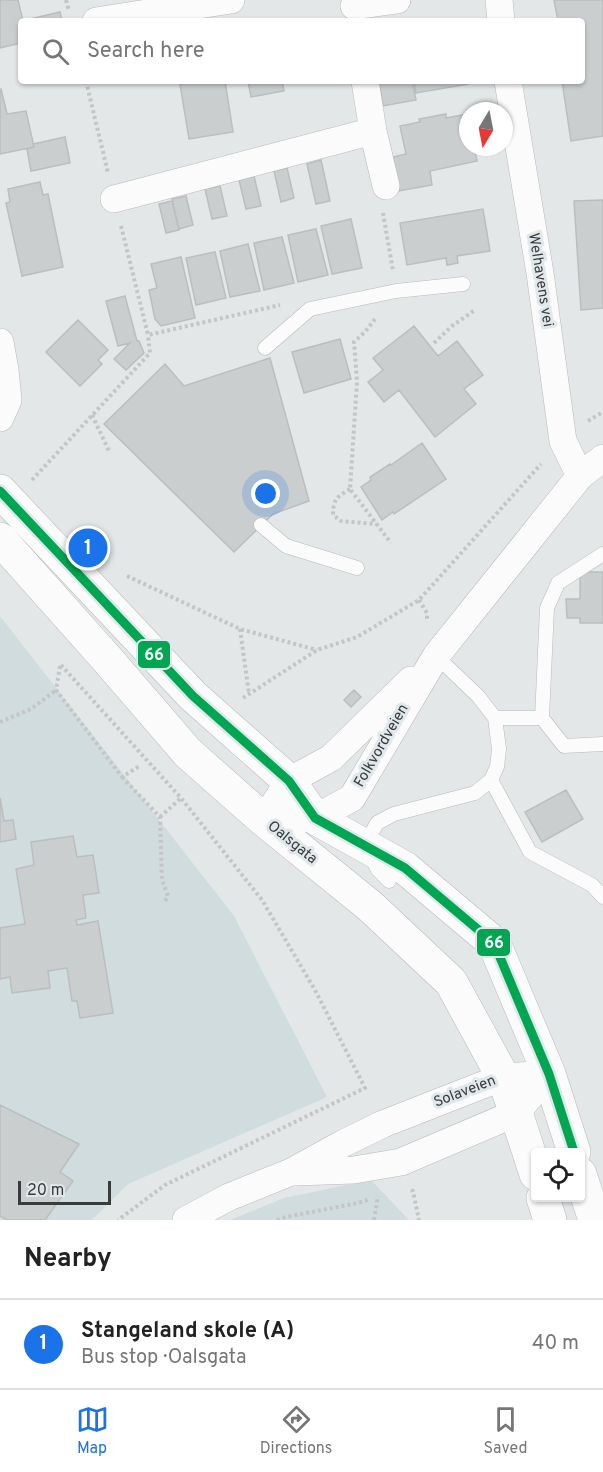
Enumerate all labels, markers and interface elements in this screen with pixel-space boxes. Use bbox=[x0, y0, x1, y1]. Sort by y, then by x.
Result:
search box bbox=[18, 18, 585, 84]
icon: search bbox=[39, 35, 72, 68]
text: Search here bbox=[87, 38, 205, 65]
north arrow bbox=[459, 102, 513, 156]
street label: Welhavens vei bbox=[523, 232, 557, 328]
your location bbox=[251, 479, 280, 508]
pin: 1 bbox=[68, 526, 107, 570]
line badge: 66 bbox=[137, 640, 171, 669]
text: 66 bbox=[144, 646, 164, 666]
street label: Folkvordveien bbox=[350, 701, 414, 791]
street label: Oalsgata bbox=[263, 817, 321, 869]
line badge: 66 bbox=[476, 928, 511, 957]
text: 66 bbox=[484, 934, 504, 954]
street label: Solaveien bbox=[431, 1071, 499, 1113]
map controls bbox=[531, 1148, 585, 1202]
button: locate bbox=[531, 1148, 585, 1202]
scale bar bbox=[18, 1178, 111, 1206]
text: 20 m bbox=[27, 1181, 64, 1201]
text: Nearby bbox=[24, 1243, 112, 1276]
text: Stangeland skole (A) bbox=[81, 1318, 294, 1345]
text: 1 bbox=[40, 1331, 48, 1357]
text: 40 m bbox=[532, 1331, 579, 1357]
text: Bus stop · Oalsgata bbox=[81, 1345, 246, 1371]
tab: Map bbox=[76, 1403, 109, 1459]
tab: Directions bbox=[260, 1403, 332, 1459]
tab: Saved bbox=[483, 1403, 527, 1459]

